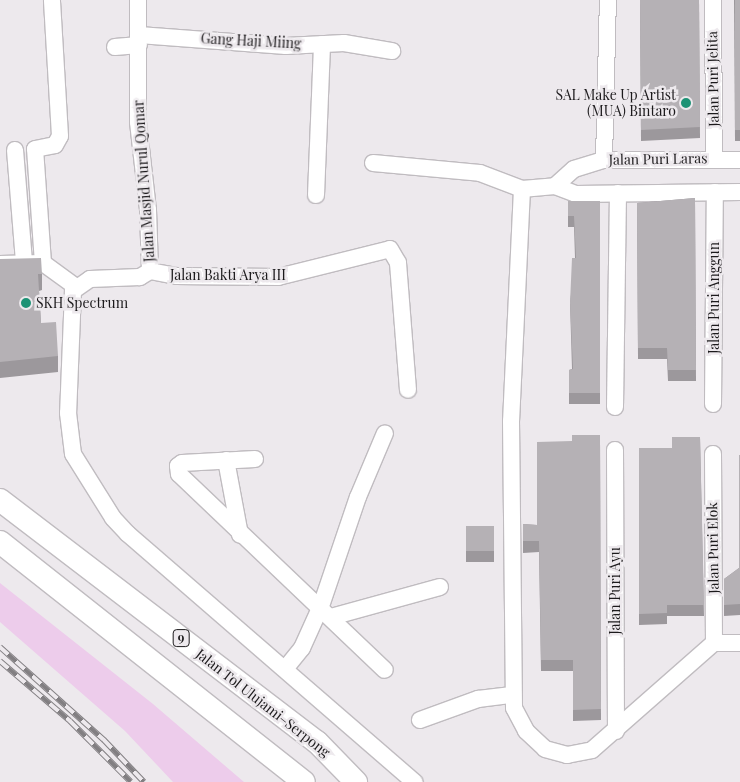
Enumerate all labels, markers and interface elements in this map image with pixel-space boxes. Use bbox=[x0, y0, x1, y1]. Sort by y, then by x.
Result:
street label: Gang Haji Miing bbox=[200, 30, 302, 52]
street label: Jalan Puri Jelita bbox=[704, 31, 722, 127]
place label: SAL Make Up Artist (MUA) Bintaro bbox=[555, 87, 676, 120]
marker: SAL Make Up Artist (MUA) Bintaro bbox=[680, 97, 692, 109]
street label: Jalan Masjid Nurul Qomar bbox=[130, 100, 158, 262]
street label: Jalan Puri Laras bbox=[608, 150, 708, 168]
street label: Jalan Puri Anggun bbox=[706, 242, 722, 354]
street label: Jalan Bakti Arya III bbox=[170, 267, 286, 283]
place label: SKH Spectrum bbox=[36, 295, 128, 311]
marker: SKH Spectrum bbox=[20, 297, 32, 309]
street label: Jalan Puri Elok bbox=[704, 502, 722, 594]
street label: Jalan Puri Ayu bbox=[607, 547, 623, 635]
road number: 9 bbox=[172, 628, 190, 648]
street label: Jalan Tol Ulujami–Serpong bbox=[192, 645, 334, 761]

